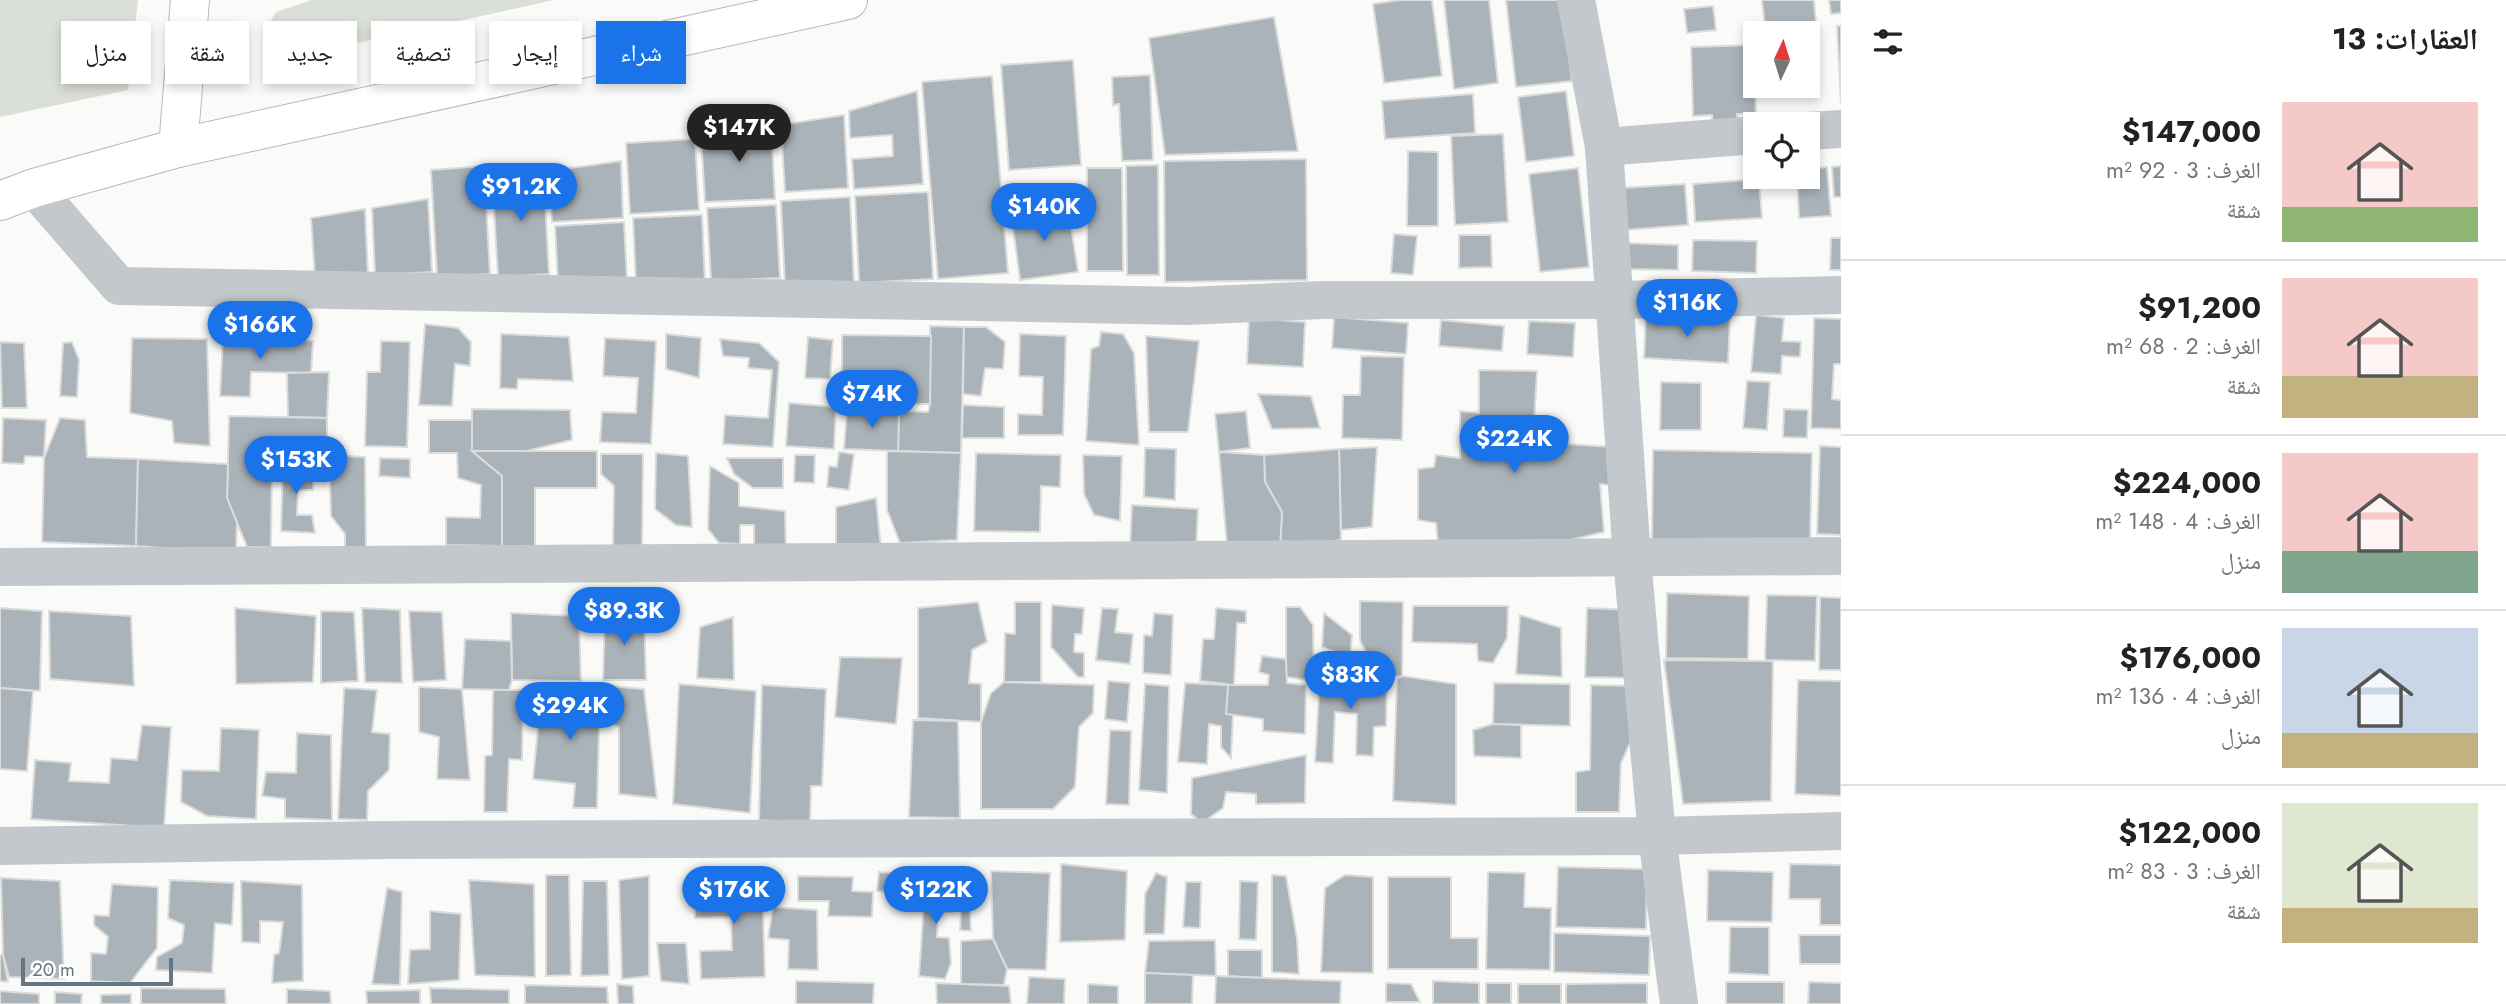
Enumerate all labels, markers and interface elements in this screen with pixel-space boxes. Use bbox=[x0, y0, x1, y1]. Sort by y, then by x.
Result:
text: العقارات: 13 bbox=[2332, 17, 2478, 60]
chip: منزل bbox=[61, 21, 151, 84]
chip: شقة bbox=[165, 21, 249, 84]
chip: جديد bbox=[263, 21, 357, 84]
chip: تصفية bbox=[371, 21, 475, 84]
chip: إيجار bbox=[489, 21, 582, 84]
chip: شراء bbox=[596, 21, 686, 84]
north arrow bbox=[1743, 21, 1820, 98]
map controls bbox=[1743, 21, 1820, 189]
icon: filters bbox=[1869, 23, 1907, 61]
pin: $147K bbox=[690, 104, 788, 164]
text: $147K bbox=[703, 110, 775, 144]
text: $147,000 bbox=[2122, 110, 2261, 153]
button: locate bbox=[1743, 112, 1820, 189]
icon: home bbox=[2338, 130, 2422, 214]
text: الغرف: 3 · 92 m² bbox=[2106, 153, 2261, 187]
pin: $91.2K bbox=[464, 164, 578, 223]
text: $91.2K bbox=[481, 169, 561, 203]
pin: $140K bbox=[995, 184, 1093, 243]
text: $140K bbox=[1007, 189, 1081, 223]
text: شقة bbox=[2227, 193, 2261, 227]
pin: $116K bbox=[1638, 280, 1736, 339]
text: $116K bbox=[1652, 285, 1722, 319]
text: $91,200 bbox=[2138, 286, 2261, 329]
pin: $166K bbox=[211, 302, 309, 361]
icon: home bbox=[2338, 306, 2422, 390]
text: $166K bbox=[224, 307, 296, 341]
text: الغرف: 2 · 68 m² bbox=[2106, 329, 2261, 363]
text: شقة bbox=[2227, 369, 2261, 403]
pin: $74K bbox=[831, 370, 913, 430]
text: $74K bbox=[842, 376, 902, 410]
pin: $224K bbox=[1465, 416, 1563, 475]
text: $224K bbox=[1476, 421, 1552, 455]
pin: $153K bbox=[247, 436, 345, 496]
text: $153K bbox=[260, 442, 332, 476]
text: $224,000 bbox=[2113, 461, 2261, 504]
icon: home bbox=[2338, 481, 2422, 565]
text: الغرف: 4 · 148 m² bbox=[2095, 504, 2261, 538]
text: منزل bbox=[2221, 544, 2261, 578]
pin: $89.3K bbox=[567, 588, 681, 647]
text: $89.3K bbox=[584, 593, 664, 627]
text: $176,000 bbox=[2120, 636, 2261, 679]
pin: $83K bbox=[1309, 652, 1391, 711]
icon: home bbox=[2338, 656, 2422, 740]
text: $83K bbox=[1320, 657, 1380, 691]
text: الغرف: 4 · 136 m² bbox=[2095, 679, 2261, 713]
pin: $294K bbox=[521, 682, 619, 742]
text: $294K bbox=[532, 688, 608, 722]
text: منزل bbox=[2221, 719, 2261, 753]
text: $122,000 bbox=[2118, 811, 2261, 854]
icon: home bbox=[2338, 831, 2422, 915]
text: الغرف: 3 · 83 m² bbox=[2107, 854, 2261, 888]
pin: $176K bbox=[685, 866, 783, 926]
pin: $122K bbox=[887, 866, 985, 926]
text: $176K bbox=[698, 872, 770, 906]
text: $122K bbox=[900, 872, 972, 906]
text: شقة bbox=[2227, 894, 2261, 928]
scale bar bbox=[21, 955, 173, 987]
text: 20 m bbox=[32, 956, 75, 983]

